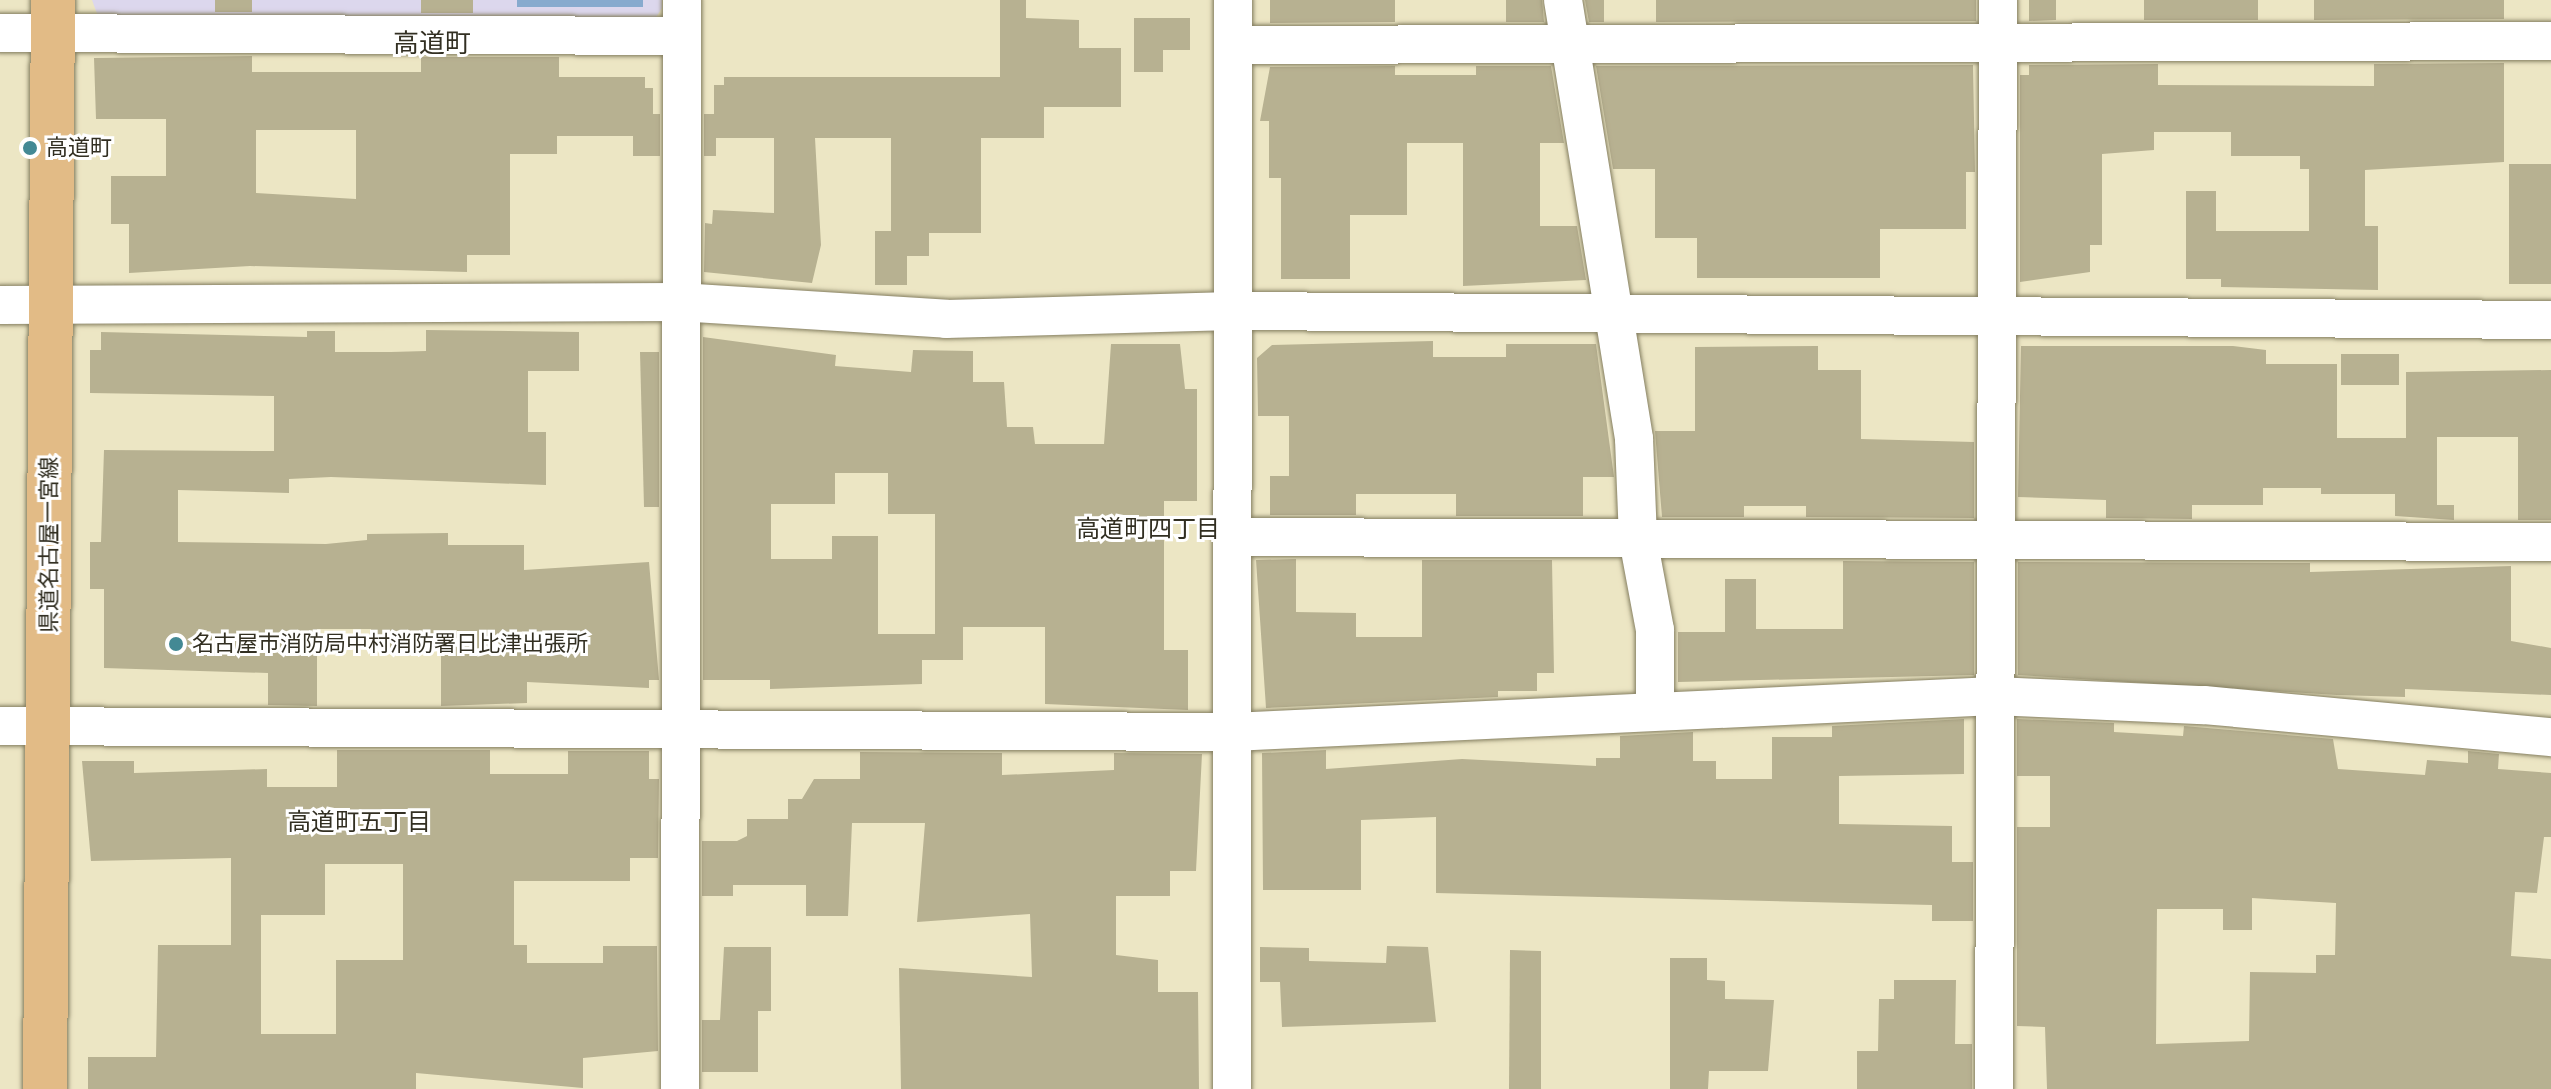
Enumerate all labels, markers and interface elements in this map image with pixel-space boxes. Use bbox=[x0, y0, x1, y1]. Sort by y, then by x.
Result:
district label: 高道町 bbox=[393, 28, 471, 60]
place label: 高道町 bbox=[46, 135, 112, 161]
marker: 高道町 bbox=[21, 139, 39, 157]
street label: 県道名古屋一宮線 bbox=[36, 457, 62, 633]
district label: 高道町四丁目 bbox=[1076, 516, 1220, 544]
place label: 名古屋市消防局中村消防署日比津出張所 bbox=[192, 631, 588, 657]
marker: 名古屋市消防局中村消防署日比津出張所 bbox=[167, 635, 185, 653]
district label: 高道町五丁目 bbox=[287, 809, 431, 837]

